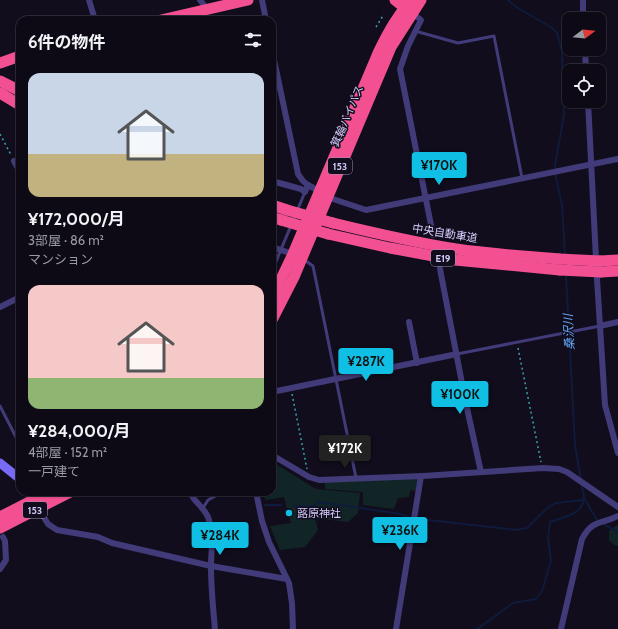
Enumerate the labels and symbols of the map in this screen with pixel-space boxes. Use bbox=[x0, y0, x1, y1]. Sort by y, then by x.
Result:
north arrow bbox=[562, 12, 606, 56]
street label: 箕輪バイパス bbox=[328, 83, 366, 149]
pin: ¥170K bbox=[411, 152, 467, 186]
road number: 153 bbox=[328, 158, 352, 174]
street label: 中央自動車道 bbox=[411, 221, 479, 245]
road number: E19 bbox=[431, 250, 455, 266]
water label: 桑沢川 bbox=[560, 312, 577, 350]
pin: ¥287K bbox=[338, 348, 394, 382]
pin: ¥100K bbox=[432, 381, 488, 415]
pin: ¥172K bbox=[317, 435, 373, 469]
road number: 153 bbox=[23, 502, 47, 518]
place label: 蕗原神社 bbox=[297, 506, 341, 520]
marker: 蕗原神社 bbox=[284, 508, 294, 518]
pin: ¥236K bbox=[372, 517, 428, 551]
pin: ¥284K bbox=[192, 522, 248, 556]

